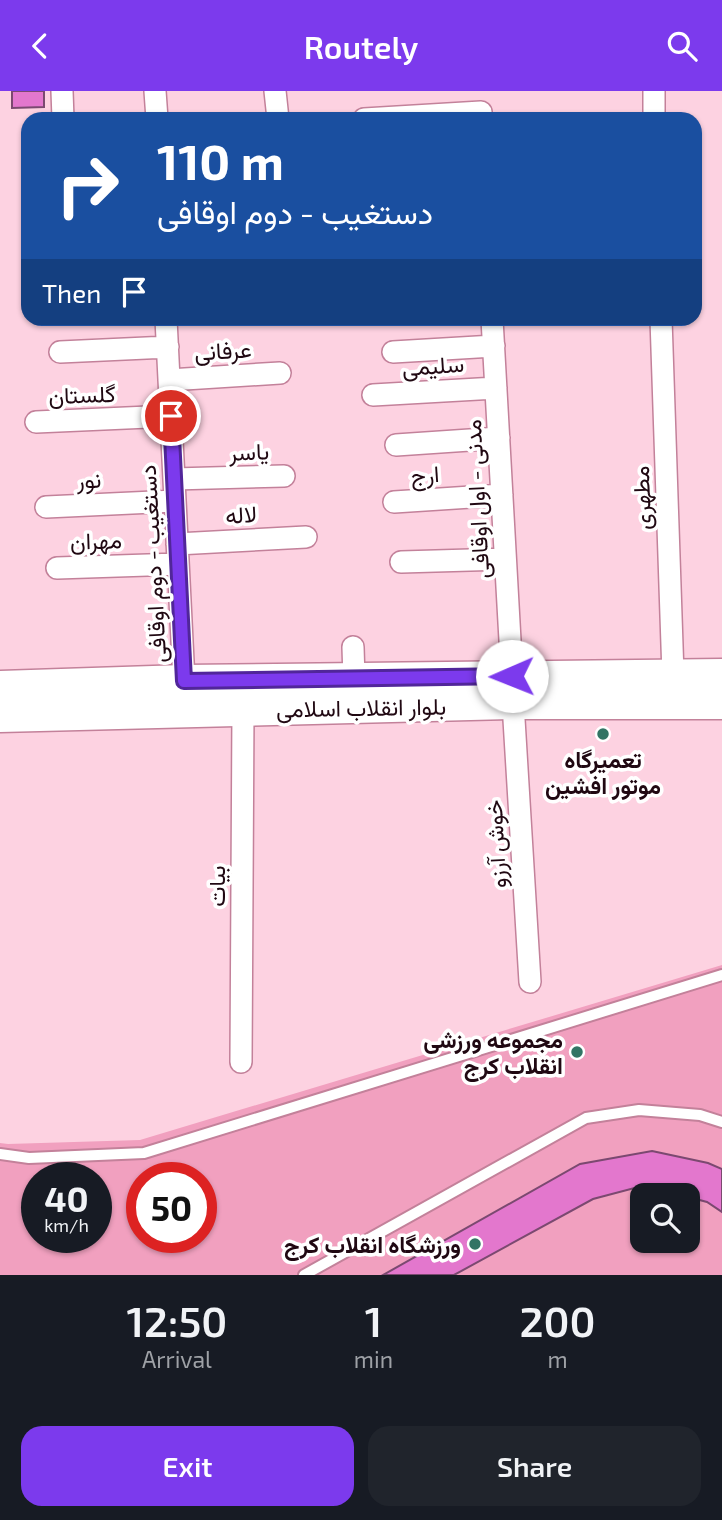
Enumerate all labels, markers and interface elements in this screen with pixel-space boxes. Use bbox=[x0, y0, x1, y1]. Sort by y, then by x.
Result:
icon: back bbox=[21, 27, 59, 65]
text: Routely bbox=[304, 27, 418, 65]
icon: search bbox=[663, 27, 701, 65]
text: 110 m bbox=[157, 131, 284, 190]
icon: right bbox=[42, 140, 133, 231]
text: دستغیب - دوم اوقافی bbox=[157, 192, 433, 230]
icon: arrive bbox=[115, 273, 153, 311]
text: Then bbox=[42, 277, 101, 308]
street label: عرفانی bbox=[194, 335, 252, 367]
street label: سلیمی bbox=[401, 349, 465, 382]
street label: گلستان bbox=[48, 379, 116, 409]
pin bbox=[141, 386, 201, 446]
icon: arrive bbox=[152, 397, 190, 435]
street label: مدنی - اول اوقافی bbox=[458, 419, 496, 579]
street label: یاسر bbox=[227, 436, 270, 468]
street label: ارج bbox=[410, 459, 440, 492]
street label: دستغیب - دوم اوقافی bbox=[133, 464, 173, 664]
street label: نور bbox=[75, 465, 102, 495]
street label: مطهری bbox=[626, 465, 658, 531]
street label: لاله bbox=[224, 499, 258, 529]
street label: مهران bbox=[70, 525, 123, 557]
position arrow bbox=[475, 639, 549, 713]
street label: بلوار انقلاب اسلامی bbox=[276, 692, 446, 724]
marker: تعمیرگاه موتور افشین bbox=[595, 726, 611, 742]
place label: تعمیرگاه موتور افشین bbox=[545, 745, 661, 801]
street label: خوش آرزو bbox=[479, 799, 513, 889]
street label: بیات bbox=[202, 865, 230, 907]
place label: مجموعه ورزشی انقلاب کرج bbox=[423, 1025, 563, 1082]
marker: مجموعه ورزشی انقلاب کرج bbox=[569, 1044, 585, 1060]
speed limit sign: 50 bbox=[126, 1162, 217, 1253]
text: 40 bbox=[44, 1177, 89, 1219]
map controls bbox=[630, 1183, 700, 1253]
button: search bbox=[630, 1183, 700, 1253]
text: km/h bbox=[44, 1214, 89, 1236]
place label: ورزشگاه انقلاب کرج bbox=[284, 1230, 461, 1261]
marker: ورزشگاه انقلاب کرج bbox=[467, 1236, 483, 1252]
text: 12:50 bbox=[126, 1295, 227, 1345]
text: 1 bbox=[365, 1295, 382, 1345]
text: 200 bbox=[519, 1295, 596, 1345]
text: Arrival bbox=[142, 1345, 212, 1373]
text: min bbox=[354, 1345, 393, 1373]
text: m bbox=[547, 1345, 568, 1373]
button: Exit bbox=[21, 1426, 354, 1506]
button: Share bbox=[368, 1426, 701, 1506]

